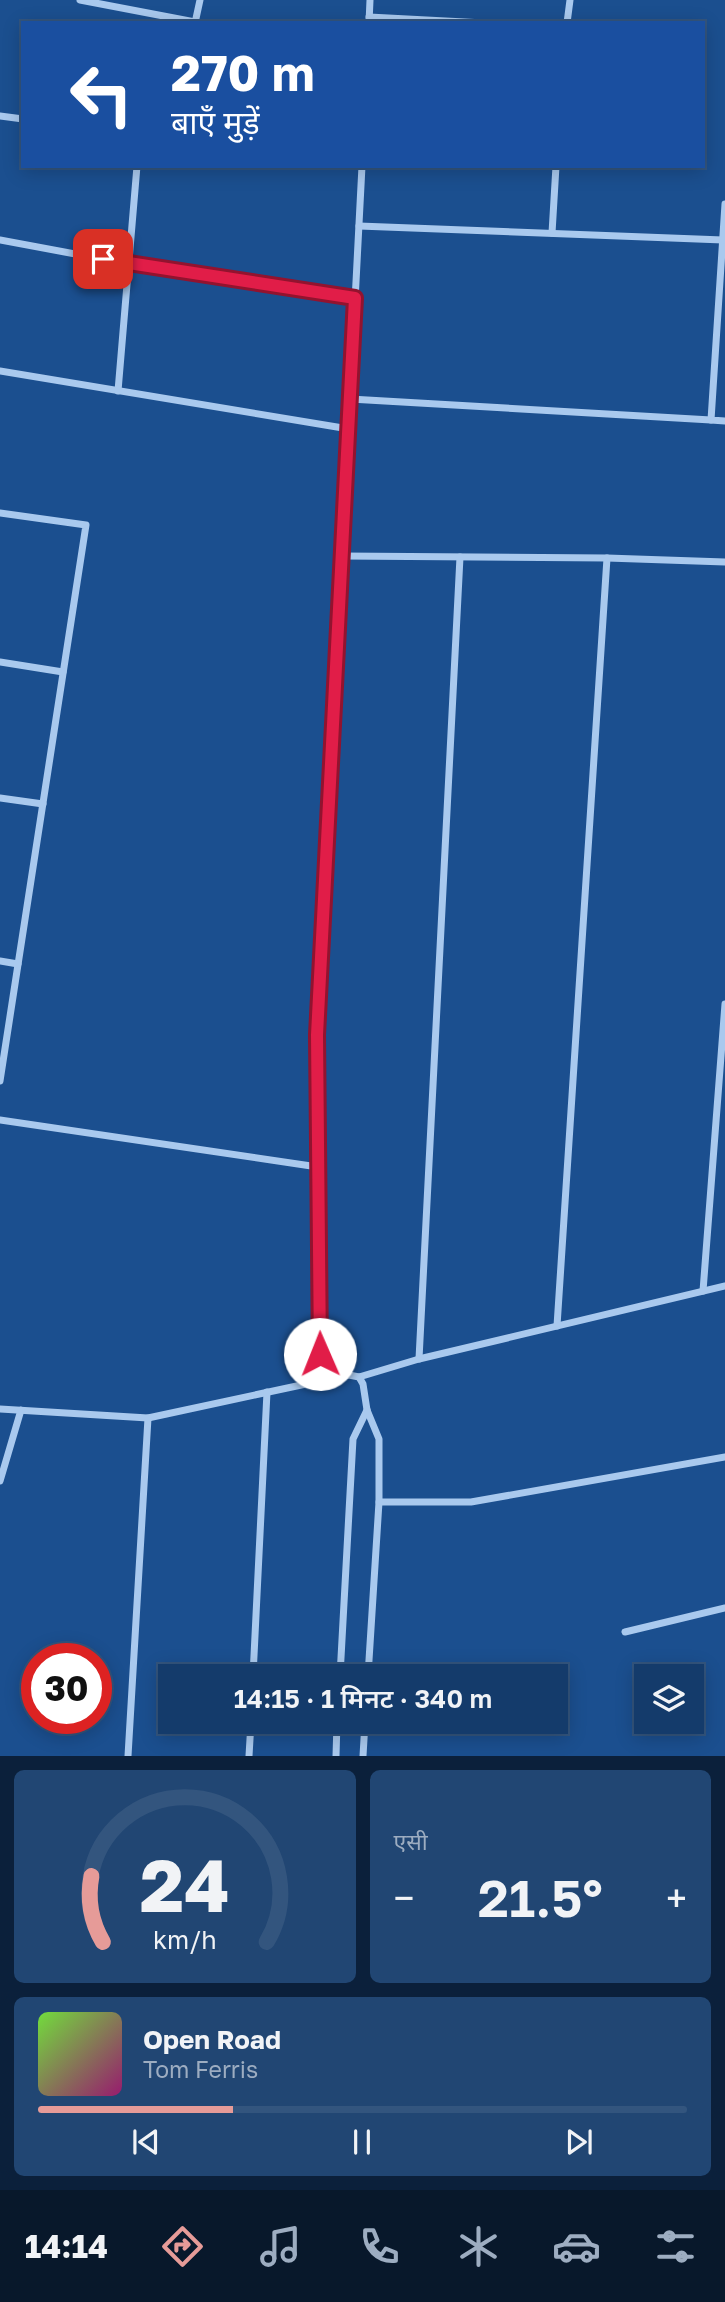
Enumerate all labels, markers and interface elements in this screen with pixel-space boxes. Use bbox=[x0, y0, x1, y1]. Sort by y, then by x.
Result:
text: 270 m bbox=[171, 43, 315, 102]
icon: left bbox=[56, 49, 147, 140]
text: बाएँ मुड़ें bbox=[171, 103, 260, 141]
pin bbox=[73, 229, 133, 289]
icon: arrive bbox=[84, 240, 122, 278]
position arrow bbox=[283, 1317, 357, 1391]
speed limit sign: 30 bbox=[21, 1643, 112, 1734]
map controls bbox=[634, 1664, 704, 1734]
button: layers bbox=[634, 1664, 704, 1734]
text: 14:15 · 1 मिनट · 340 m bbox=[234, 1683, 492, 1714]
text: एसी bbox=[394, 1827, 428, 1855]
text: 24 bbox=[140, 1842, 230, 1929]
text: 21.5° bbox=[478, 1866, 603, 1928]
text: − bbox=[394, 1875, 414, 1920]
text: + bbox=[666, 1875, 687, 1920]
text: km/h bbox=[153, 1924, 217, 1955]
text: Open Road bbox=[143, 2024, 281, 2055]
text: Tom Ferris bbox=[143, 2055, 258, 2083]
icon: previous bbox=[127, 2123, 165, 2161]
icon: pause bbox=[343, 2123, 381, 2161]
icon: next bbox=[560, 2123, 598, 2161]
icon: directions bbox=[158, 2222, 207, 2271]
icon: music bbox=[256, 2222, 305, 2271]
icon: phone bbox=[355, 2222, 404, 2271]
icon: climate bbox=[454, 2222, 503, 2271]
icon: car bbox=[552, 2222, 601, 2271]
icon: filters bbox=[651, 2222, 700, 2271]
text: 14:14 bbox=[25, 2227, 108, 2265]

